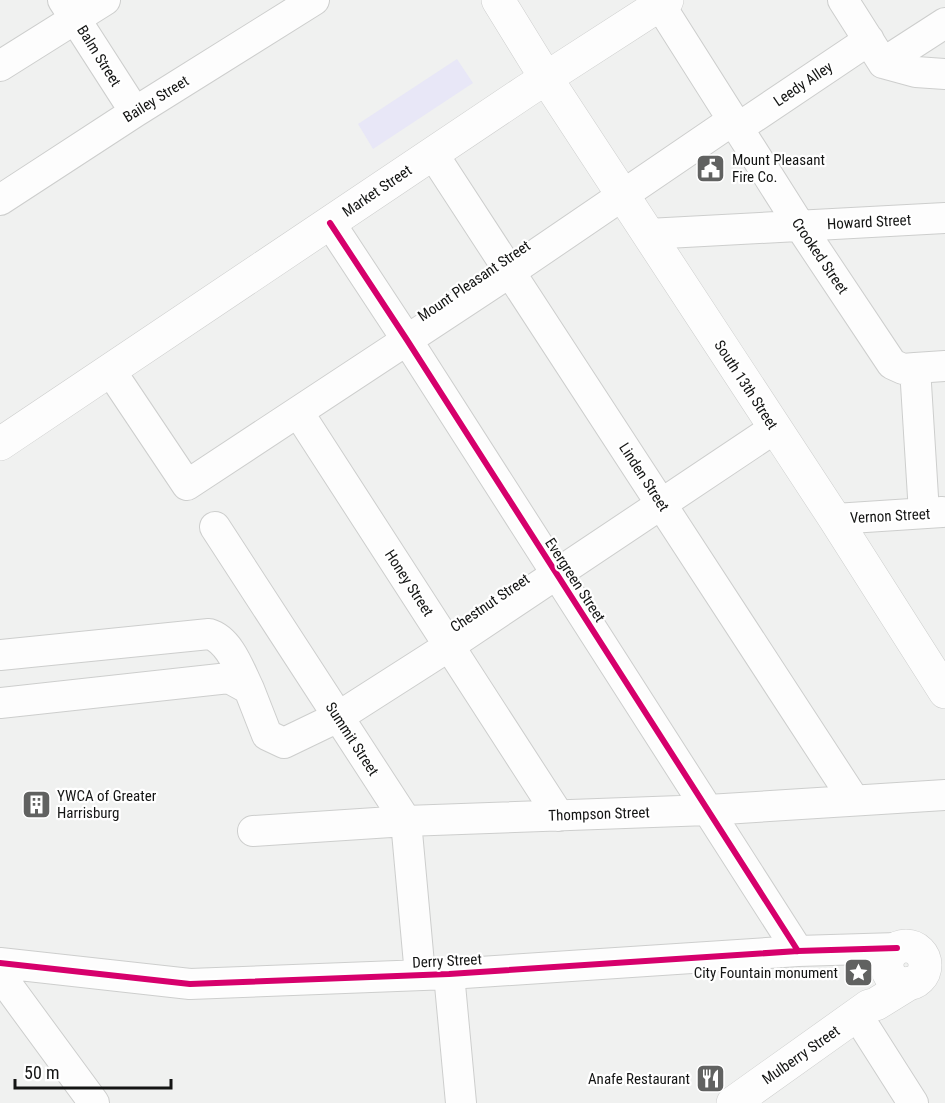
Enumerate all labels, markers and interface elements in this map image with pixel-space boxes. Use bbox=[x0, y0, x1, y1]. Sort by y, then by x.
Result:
street label: Balm Street bbox=[73, 22, 125, 90]
street label: Leedy Alley bbox=[770, 58, 836, 110]
street label: Bailey Street bbox=[120, 72, 192, 126]
place label: Mount Pleasant Fire Co. bbox=[732, 151, 825, 186]
public building icon: Mount Pleasant Fire Co. bbox=[695, 153, 727, 185]
street label: Market Street bbox=[339, 161, 415, 221]
street label: Howard Street bbox=[826, 211, 912, 233]
street label: Crooked Street bbox=[788, 215, 852, 297]
street label: Mount Pleasant Street bbox=[414, 237, 534, 325]
street label: South 13th Street bbox=[710, 337, 782, 433]
street label: Linden Street bbox=[615, 439, 673, 515]
street label: Vernon Street bbox=[849, 505, 931, 527]
street label: Evergreen Street bbox=[541, 535, 609, 625]
street label: Honey Street bbox=[381, 546, 437, 620]
street label: Chestnut Street bbox=[447, 570, 533, 636]
street label: Summit Street bbox=[322, 699, 382, 779]
place label: YWCA of Greater Harrisburg bbox=[57, 787, 157, 822]
building icon: YWCA of Greater Harrisburg bbox=[20, 789, 52, 821]
street label: Thompson Street bbox=[548, 803, 650, 825]
street label: Derry Street bbox=[412, 950, 482, 972]
place icon: City Fountain monument bbox=[843, 957, 875, 989]
place label: City Fountain monument bbox=[694, 964, 838, 982]
street label: Mulberry Street bbox=[759, 1022, 843, 1088]
scale bar bbox=[15, 1052, 171, 1090]
text: 50 m bbox=[24, 1062, 59, 1083]
restaurant icon: Anafe Restaurant bbox=[695, 1063, 727, 1095]
place label: Anafe Restaurant bbox=[588, 1070, 690, 1088]

